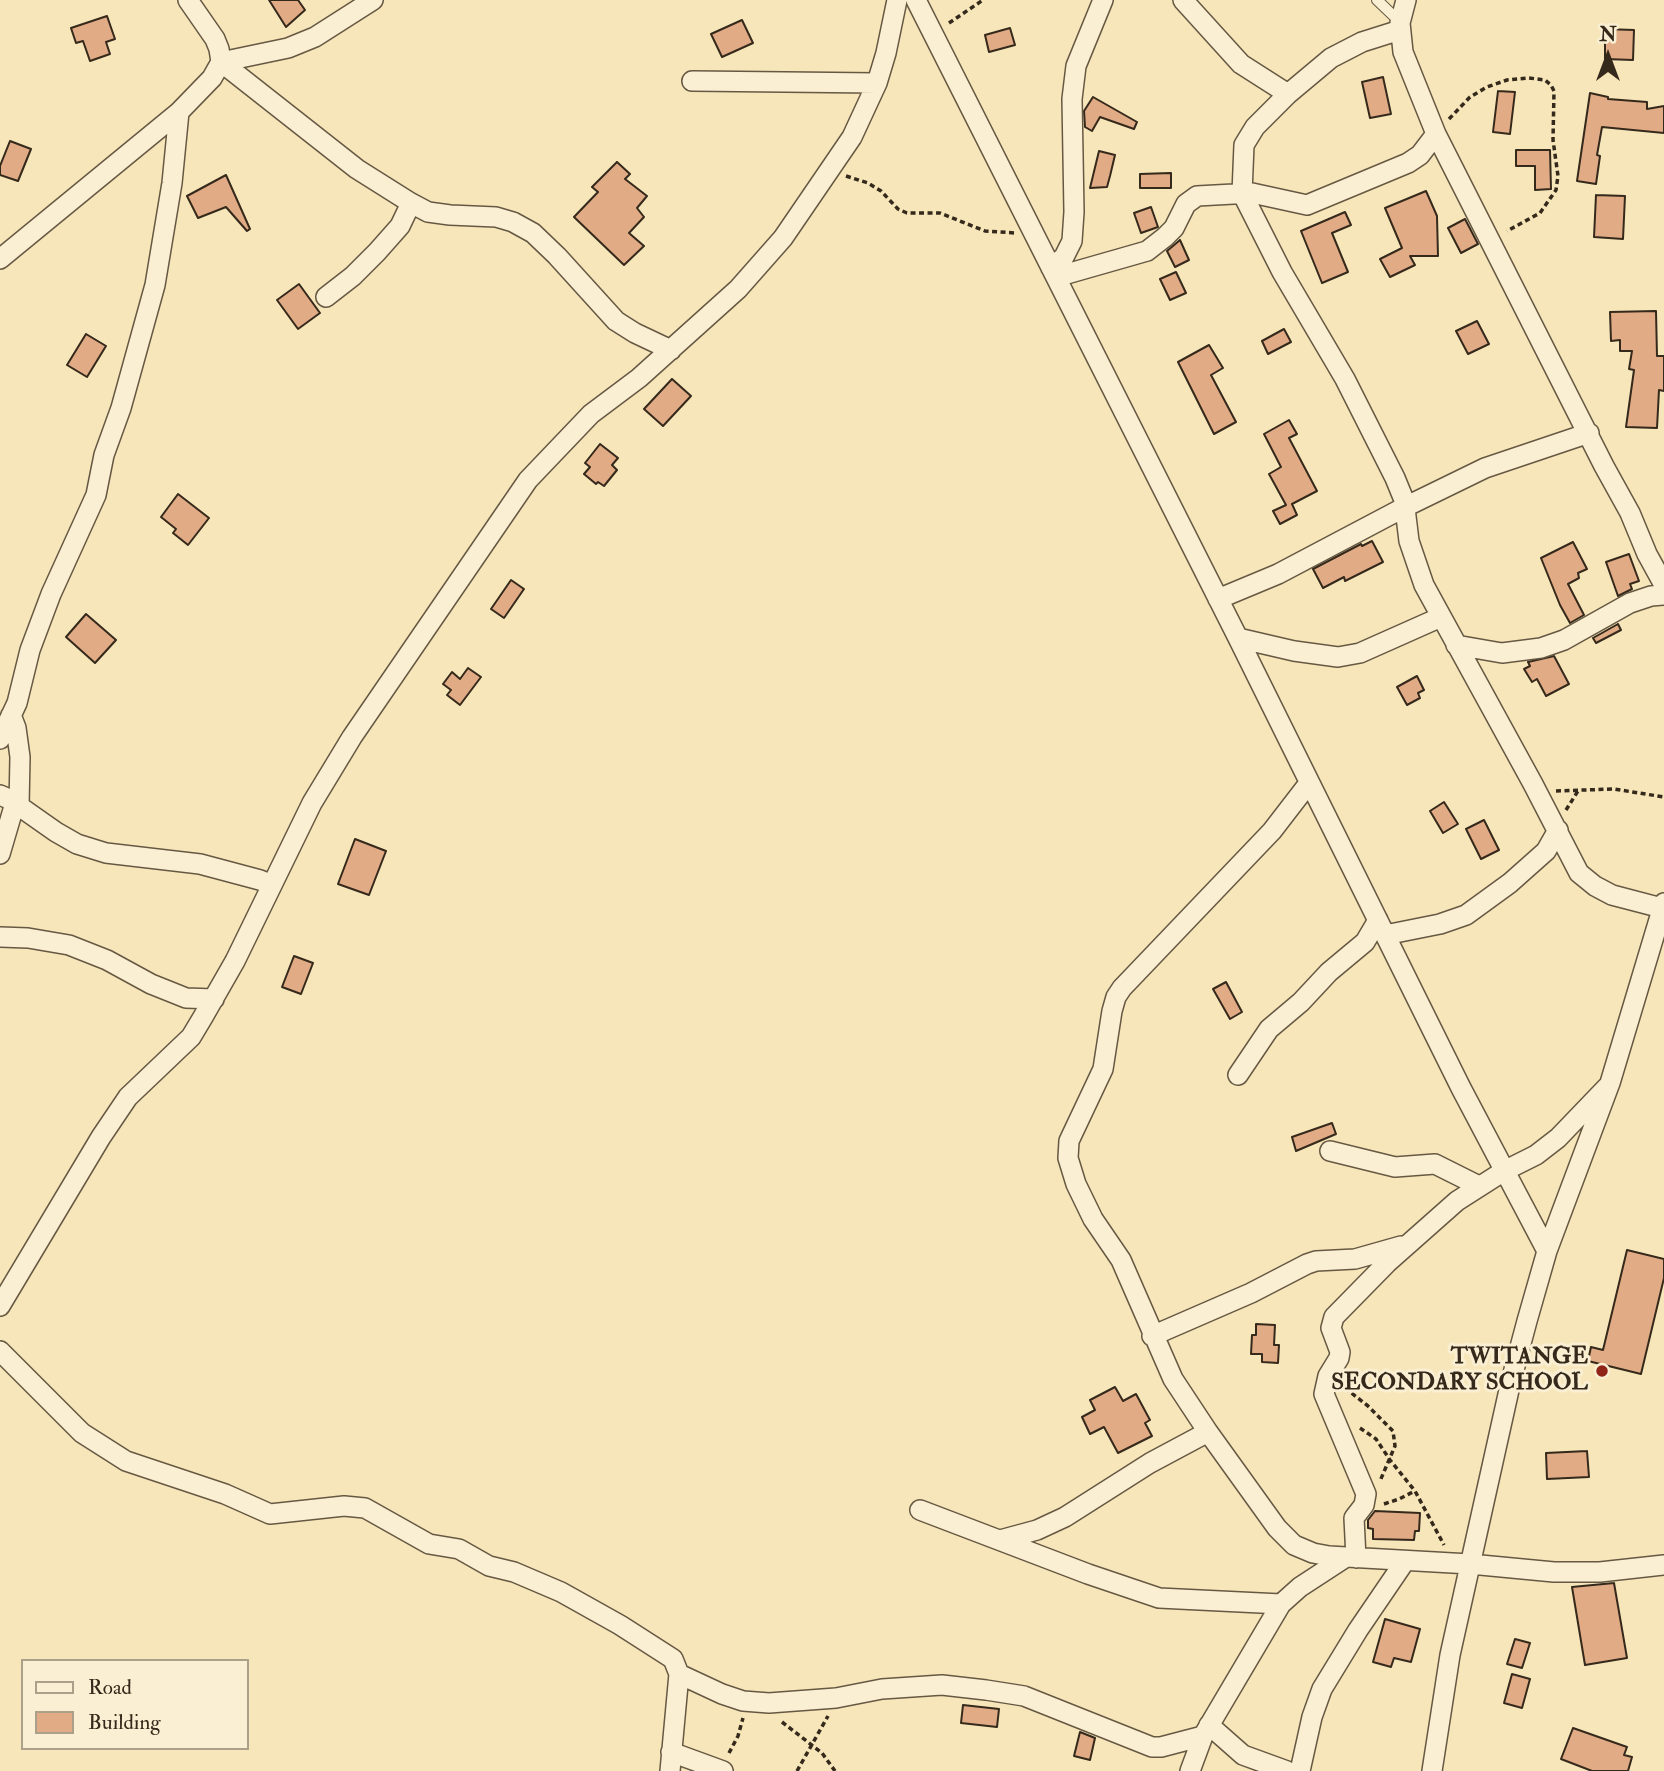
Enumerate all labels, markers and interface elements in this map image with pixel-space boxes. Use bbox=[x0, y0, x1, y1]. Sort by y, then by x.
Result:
north arrow bbox=[1573, 21, 1643, 91]
text: N bbox=[1599, 23, 1617, 47]
place label: TWITANGE SECONDARY SCHOOL bbox=[1331, 1344, 1588, 1398]
marker: TWITANGE SECONDARY SCHOOL bbox=[1594, 1363, 1610, 1379]
legend bbox=[21, 1659, 248, 1750]
text: Road bbox=[88, 1674, 132, 1701]
text: Building bbox=[88, 1709, 161, 1736]

